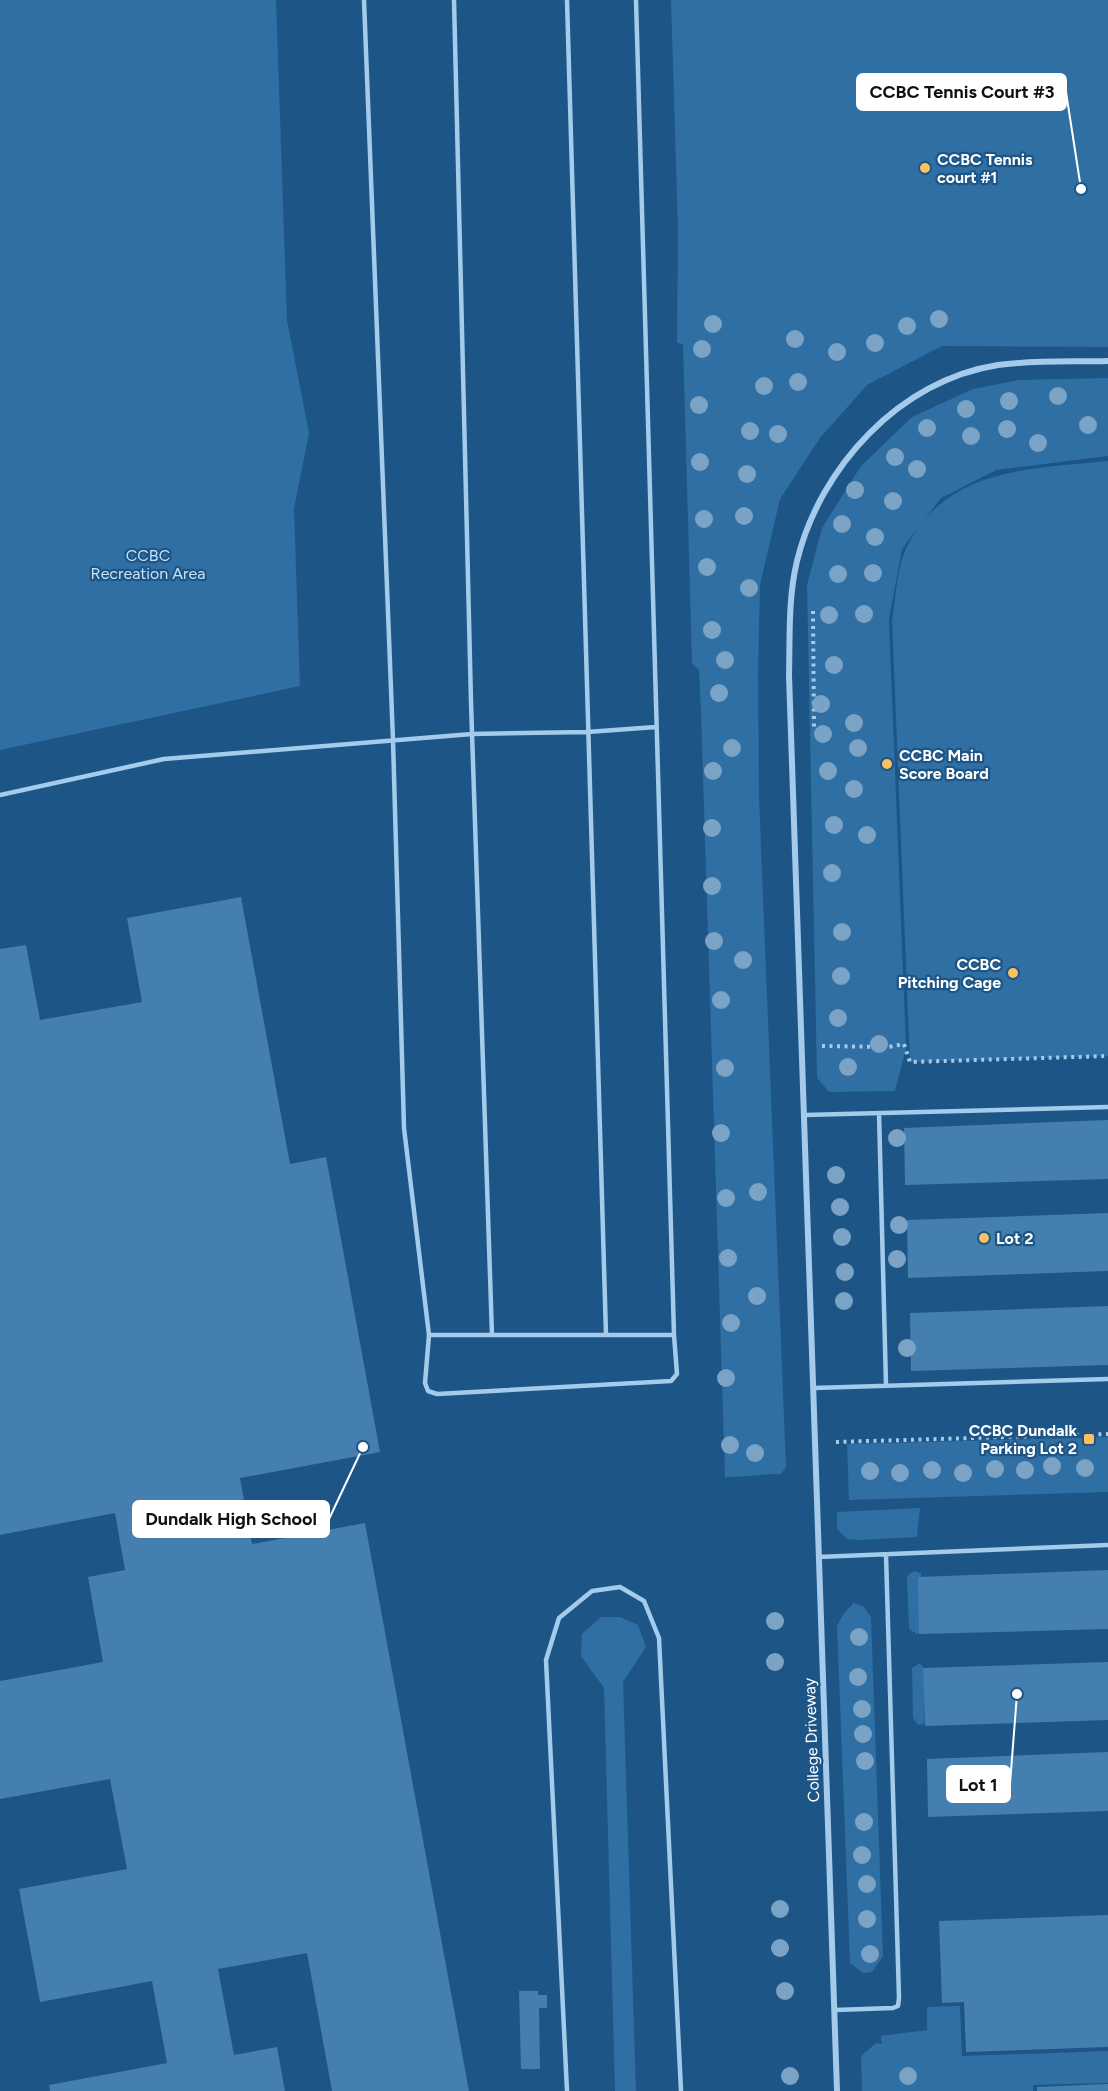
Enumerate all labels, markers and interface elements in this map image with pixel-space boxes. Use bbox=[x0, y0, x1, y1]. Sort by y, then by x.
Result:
callout: CCBC Tennis Court #3 bbox=[857, 74, 1066, 110]
text: CCBC Tennis Court #3 bbox=[869, 81, 1055, 103]
place label: CCBC Tennis court #1 bbox=[937, 150, 1033, 187]
marker: CCBC Tennis court #1 bbox=[918, 161, 932, 175]
park label: CCBC Recreation Area bbox=[91, 546, 205, 583]
place label: CCBC Main Score Board bbox=[899, 746, 989, 783]
marker: CCBC Main Score Board bbox=[880, 757, 894, 771]
place label: CCBC Pitching Cage bbox=[898, 955, 1001, 992]
marker: CCBC Pitching Cage bbox=[1006, 966, 1020, 980]
place label: Lot 2 bbox=[996, 1229, 1033, 1248]
marker: Lot 2 bbox=[977, 1231, 991, 1245]
place label: CCBC Dundalk Parking Lot 2 bbox=[969, 1421, 1077, 1458]
marker: CCBC Dundalk Parking Lot 2 bbox=[1082, 1432, 1096, 1446]
callout: Dundalk High School bbox=[133, 1501, 329, 1537]
text: Dundalk High School bbox=[145, 1508, 317, 1530]
street label: College Driveway bbox=[800, 1677, 823, 1802]
callout: Lot 1 bbox=[947, 1766, 1010, 1802]
text: Lot 1 bbox=[958, 1774, 998, 1796]

